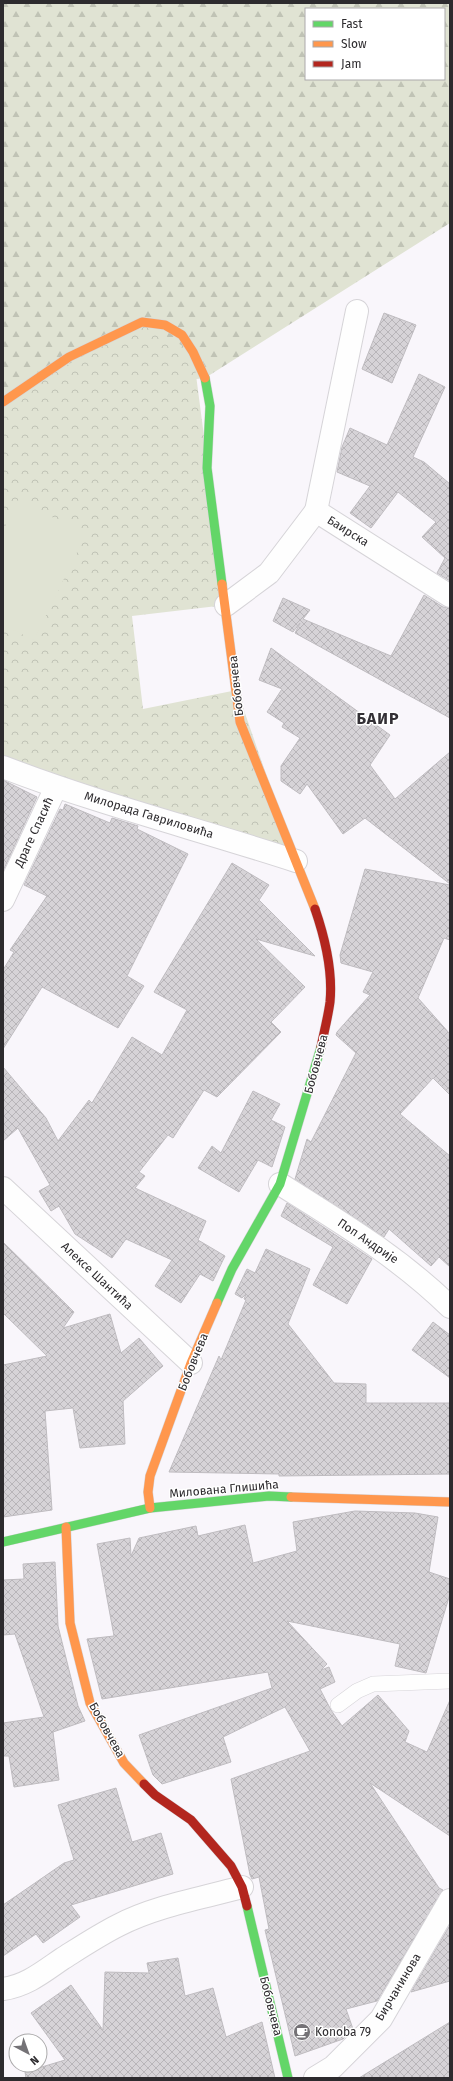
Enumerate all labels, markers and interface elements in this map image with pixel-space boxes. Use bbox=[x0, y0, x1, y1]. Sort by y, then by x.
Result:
legend bbox=[305, 8, 445, 80]
text: Fast bbox=[341, 17, 363, 31]
text: Slow bbox=[341, 37, 367, 51]
text: Jam bbox=[341, 57, 361, 71]
street label: Баирска bbox=[325, 513, 371, 549]
street label: Бобовчева bbox=[226, 655, 246, 717]
district label: БАИР bbox=[356, 709, 400, 728]
street label: Милорада Гавриловића bbox=[83, 789, 215, 841]
street label: Драге Спасић bbox=[11, 795, 56, 870]
street label: Бобовчева bbox=[301, 1033, 331, 1095]
street label: Поп Андрије bbox=[335, 1216, 401, 1266]
street label: Алексе Шантића bbox=[58, 1239, 136, 1313]
street label: Бобовчева bbox=[175, 1331, 211, 1393]
street label: Милована Глишића bbox=[169, 1477, 279, 1501]
street label: Бобовчева bbox=[86, 1700, 128, 1760]
street label: Бирчанинова bbox=[372, 1951, 424, 2023]
street label: Бобовчева bbox=[257, 1975, 285, 2037]
cafe icon: Konoba 79 bbox=[292, 2022, 312, 2042]
place label: Konoba 79 bbox=[315, 2025, 371, 2039]
north arrow bbox=[8, 2033, 48, 2073]
text: N bbox=[27, 2053, 41, 2067]

